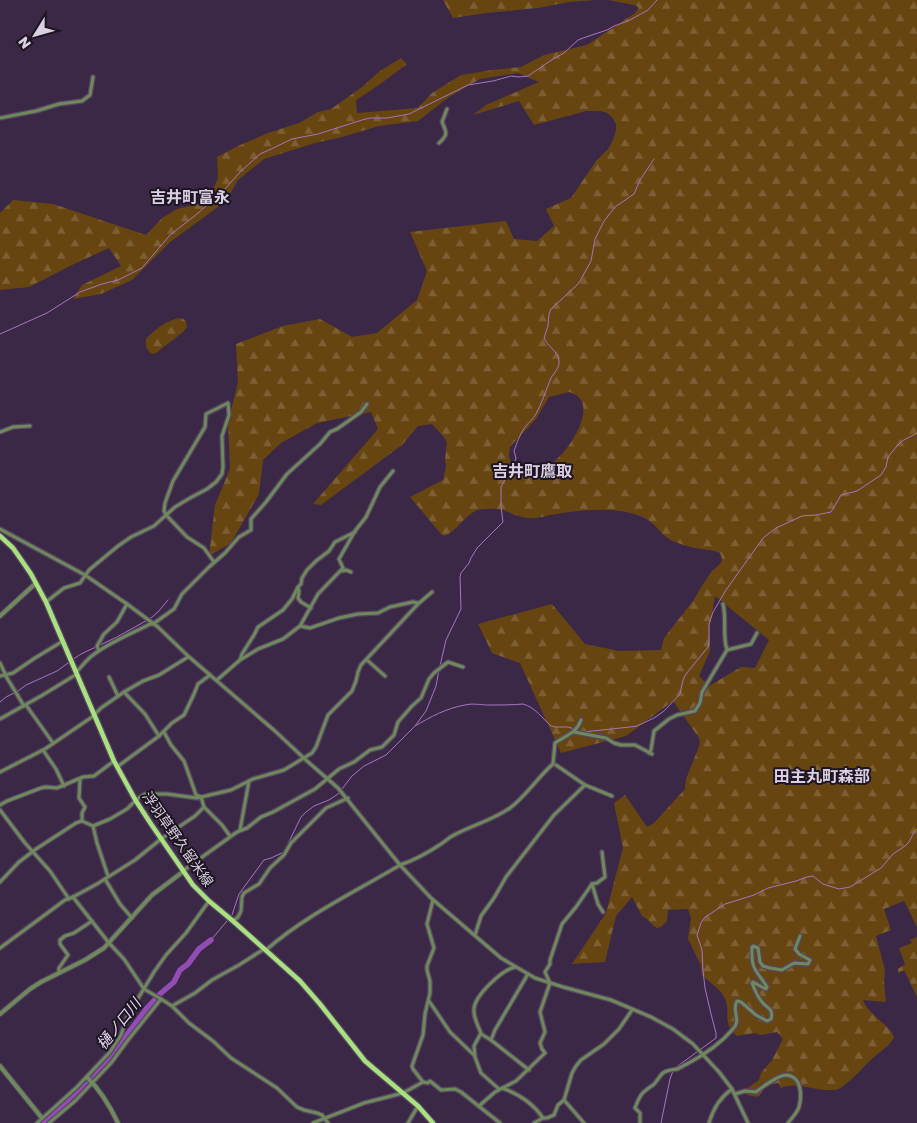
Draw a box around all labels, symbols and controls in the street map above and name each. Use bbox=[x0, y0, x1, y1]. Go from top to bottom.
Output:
north arrow bbox=[10, 10, 60, 60]
text: N bbox=[14, 34, 34, 52]
district label: 吉井町富永 bbox=[150, 187, 230, 207]
district label: 吉井町鷹取 bbox=[492, 461, 572, 481]
district label: 田主丸町森部 bbox=[774, 766, 870, 786]
street label: 浮羽草野久留米線 bbox=[139, 788, 217, 889]
water label: 樋ノ口川 bbox=[92, 993, 145, 1052]

